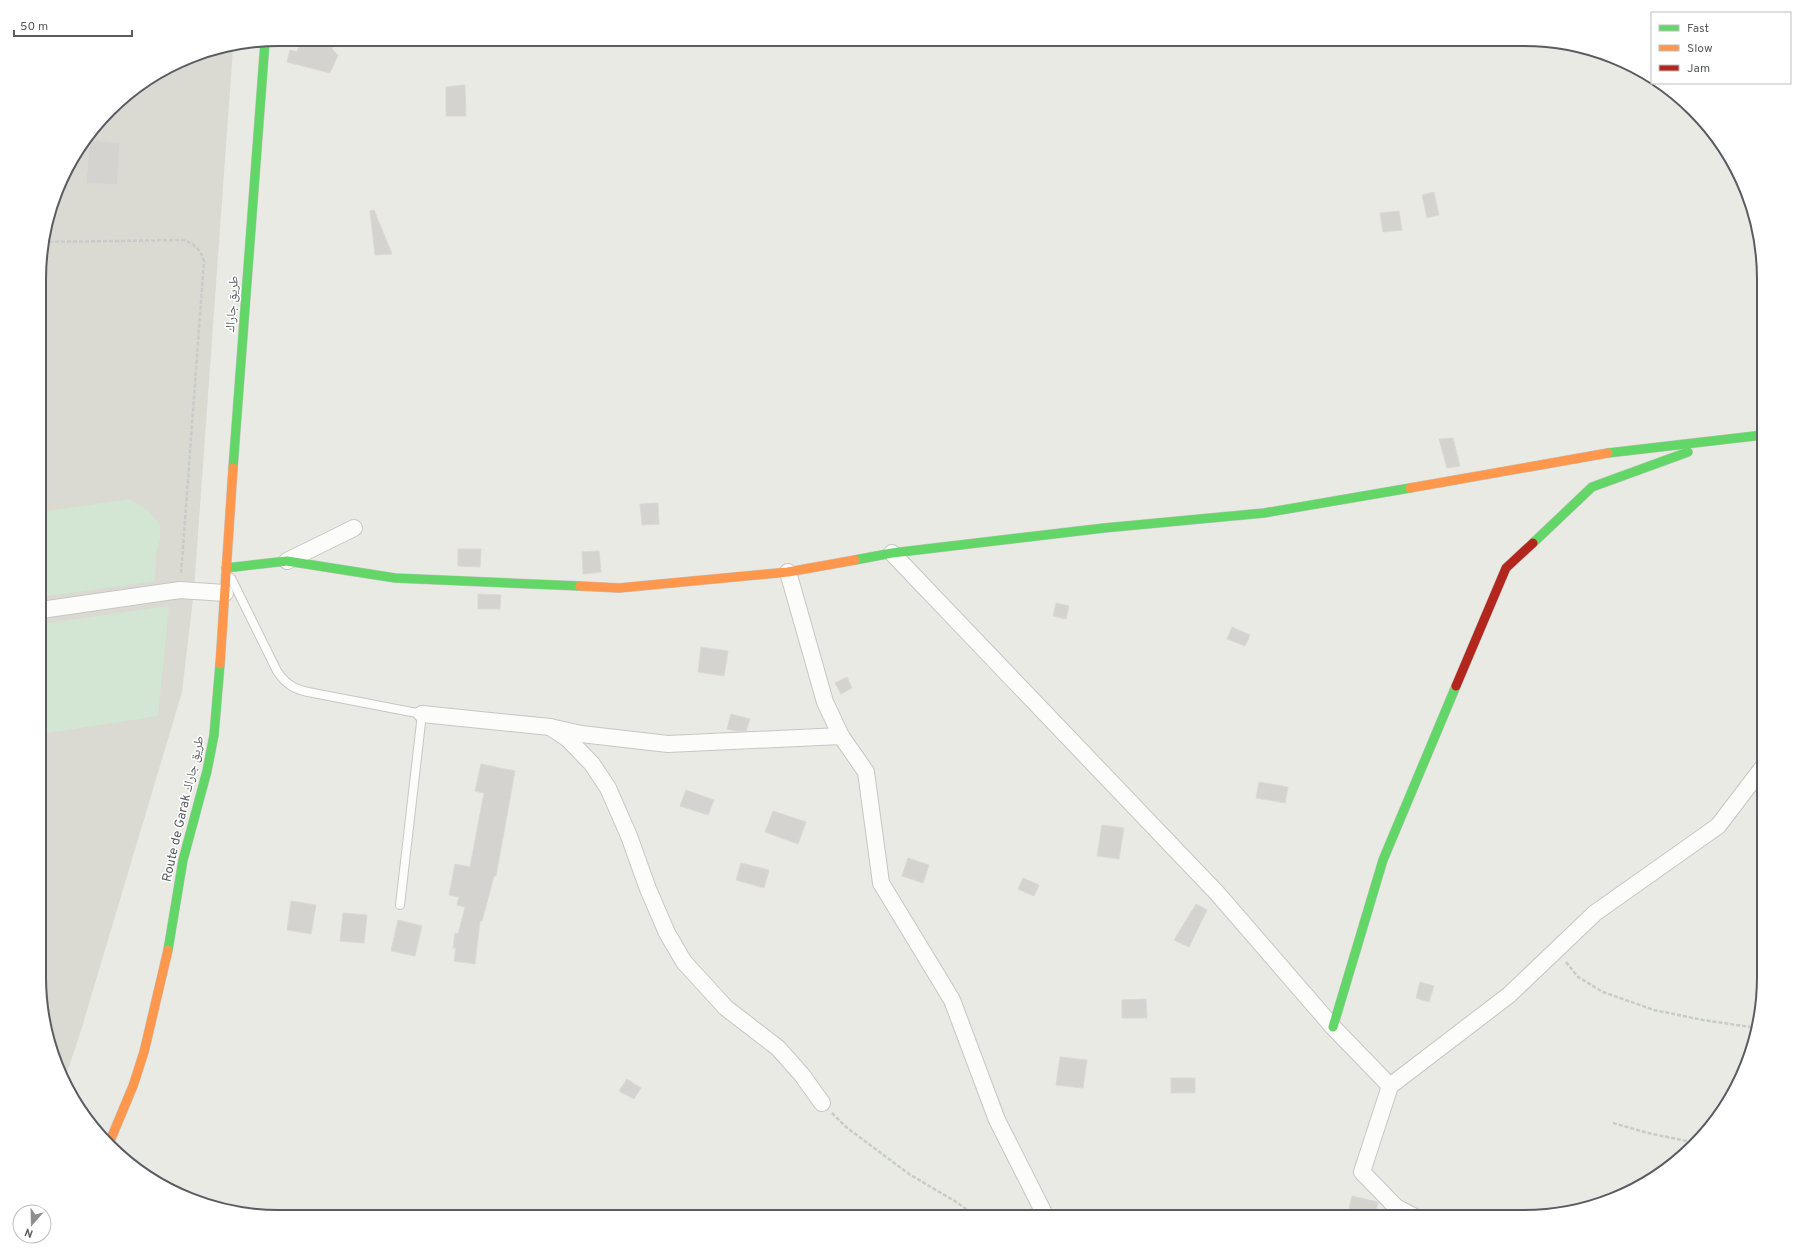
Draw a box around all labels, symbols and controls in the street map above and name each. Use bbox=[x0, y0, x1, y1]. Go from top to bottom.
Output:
scale bar bbox=[14, 12, 132, 38]
legend bbox=[1651, 12, 1791, 84]
text: 50 m bbox=[20, 19, 48, 35]
text: Fast bbox=[1687, 21, 1709, 37]
text: Slow bbox=[1687, 41, 1713, 57]
text: Jam bbox=[1687, 61, 1710, 77]
street label: طريق جاراك bbox=[223, 275, 243, 333]
street label: Route de Garak طريق جاراك bbox=[159, 734, 209, 884]
north arrow bbox=[12, 1204, 52, 1244]
text: N bbox=[23, 1225, 35, 1240]

